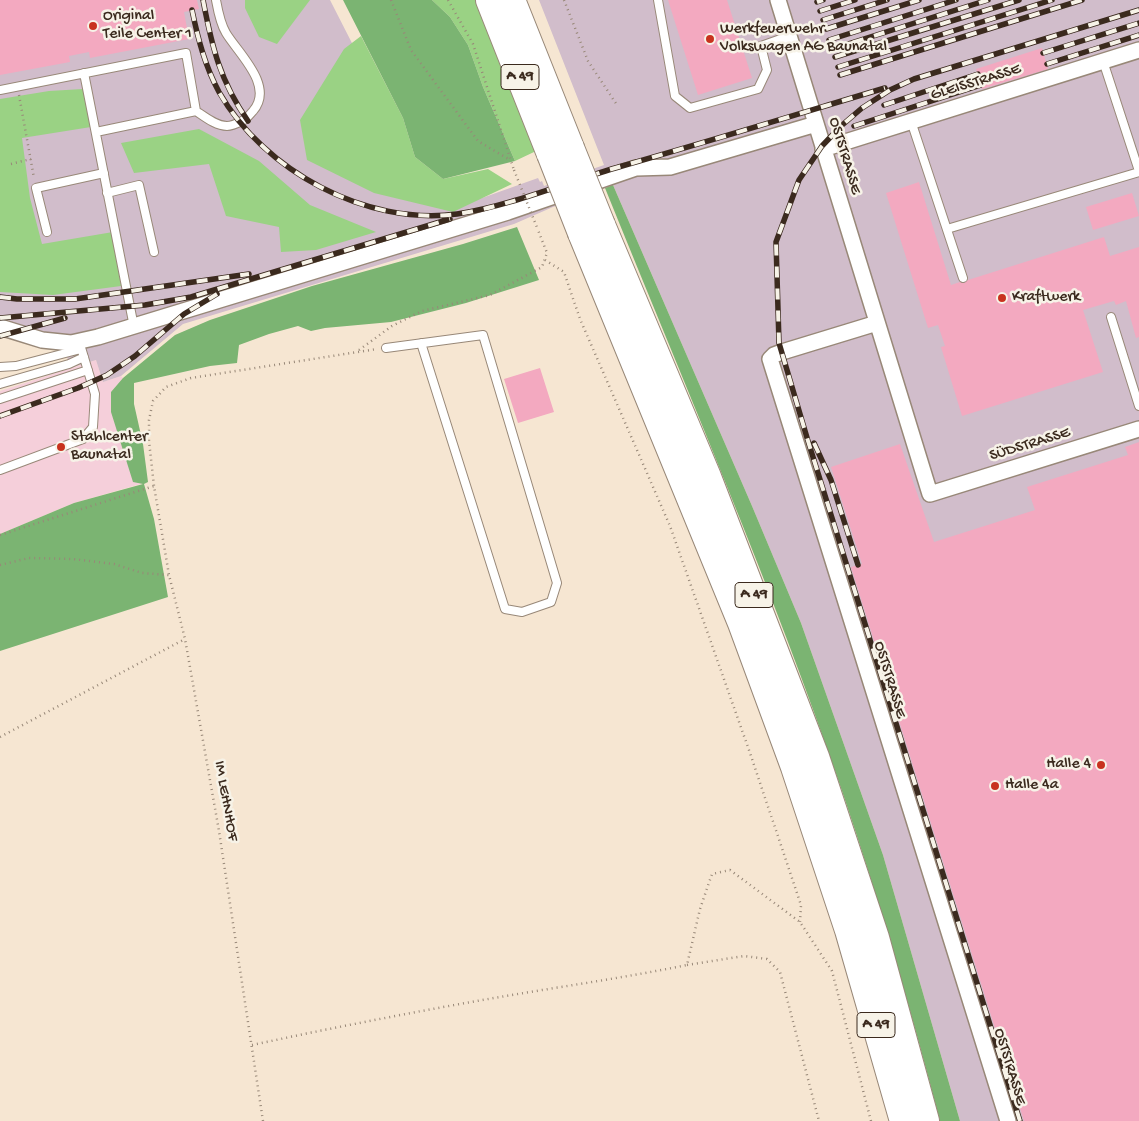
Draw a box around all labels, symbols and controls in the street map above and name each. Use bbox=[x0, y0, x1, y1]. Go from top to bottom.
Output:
place label: Original Teile Center 1 bbox=[103, 7, 192, 45]
marker: Original Teile Center 1 bbox=[87, 20, 99, 32]
place label: Werkfeuerwehr Volkswagen AG Baunatal bbox=[720, 20, 887, 58]
marker: Werkfeuerwehr Volkswagen AG Baunatal bbox=[704, 33, 716, 45]
street label: GLEISSTRASSE bbox=[929, 60, 1023, 106]
road number: A 49 bbox=[501, 64, 539, 90]
street label: OSTSTRASSE bbox=[823, 115, 865, 197]
place label: Kraftwerk bbox=[1012, 288, 1080, 308]
marker: Kraftwerk bbox=[996, 292, 1008, 304]
street label: SÜDSTRASSE bbox=[987, 424, 1073, 466]
place label: Stahlcenter Baunatal bbox=[71, 428, 148, 466]
marker: Stahlcenter Baunatal bbox=[55, 441, 67, 453]
road number: A 49 bbox=[735, 582, 773, 608]
street label: OSTSTRASSE bbox=[868, 639, 910, 721]
place label: Halle 4 bbox=[1046, 755, 1091, 775]
street label: IM LEHNHOF bbox=[209, 759, 241, 843]
marker: Halle 4 bbox=[1095, 759, 1107, 771]
place label: Halle 4a bbox=[1005, 776, 1059, 796]
marker: Halle 4a bbox=[989, 780, 1001, 792]
road number: A 49 bbox=[857, 1012, 895, 1038]
street label: OSTSTRASSE bbox=[988, 1026, 1030, 1108]

